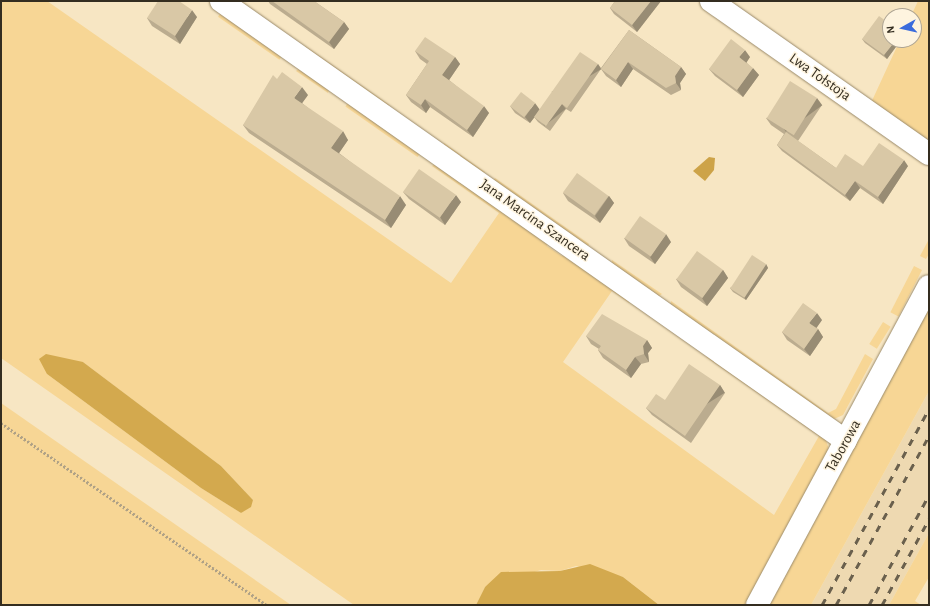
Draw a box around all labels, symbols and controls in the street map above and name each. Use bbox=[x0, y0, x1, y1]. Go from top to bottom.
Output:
north arrow bbox=[882, 8, 922, 48]
text: N bbox=[885, 25, 897, 34]
street label: Lwa Tołstoja bbox=[786, 49, 854, 105]
street label: Jana Marcina Szancera bbox=[477, 175, 593, 265]
street label: Taborowa bbox=[821, 417, 865, 475]

